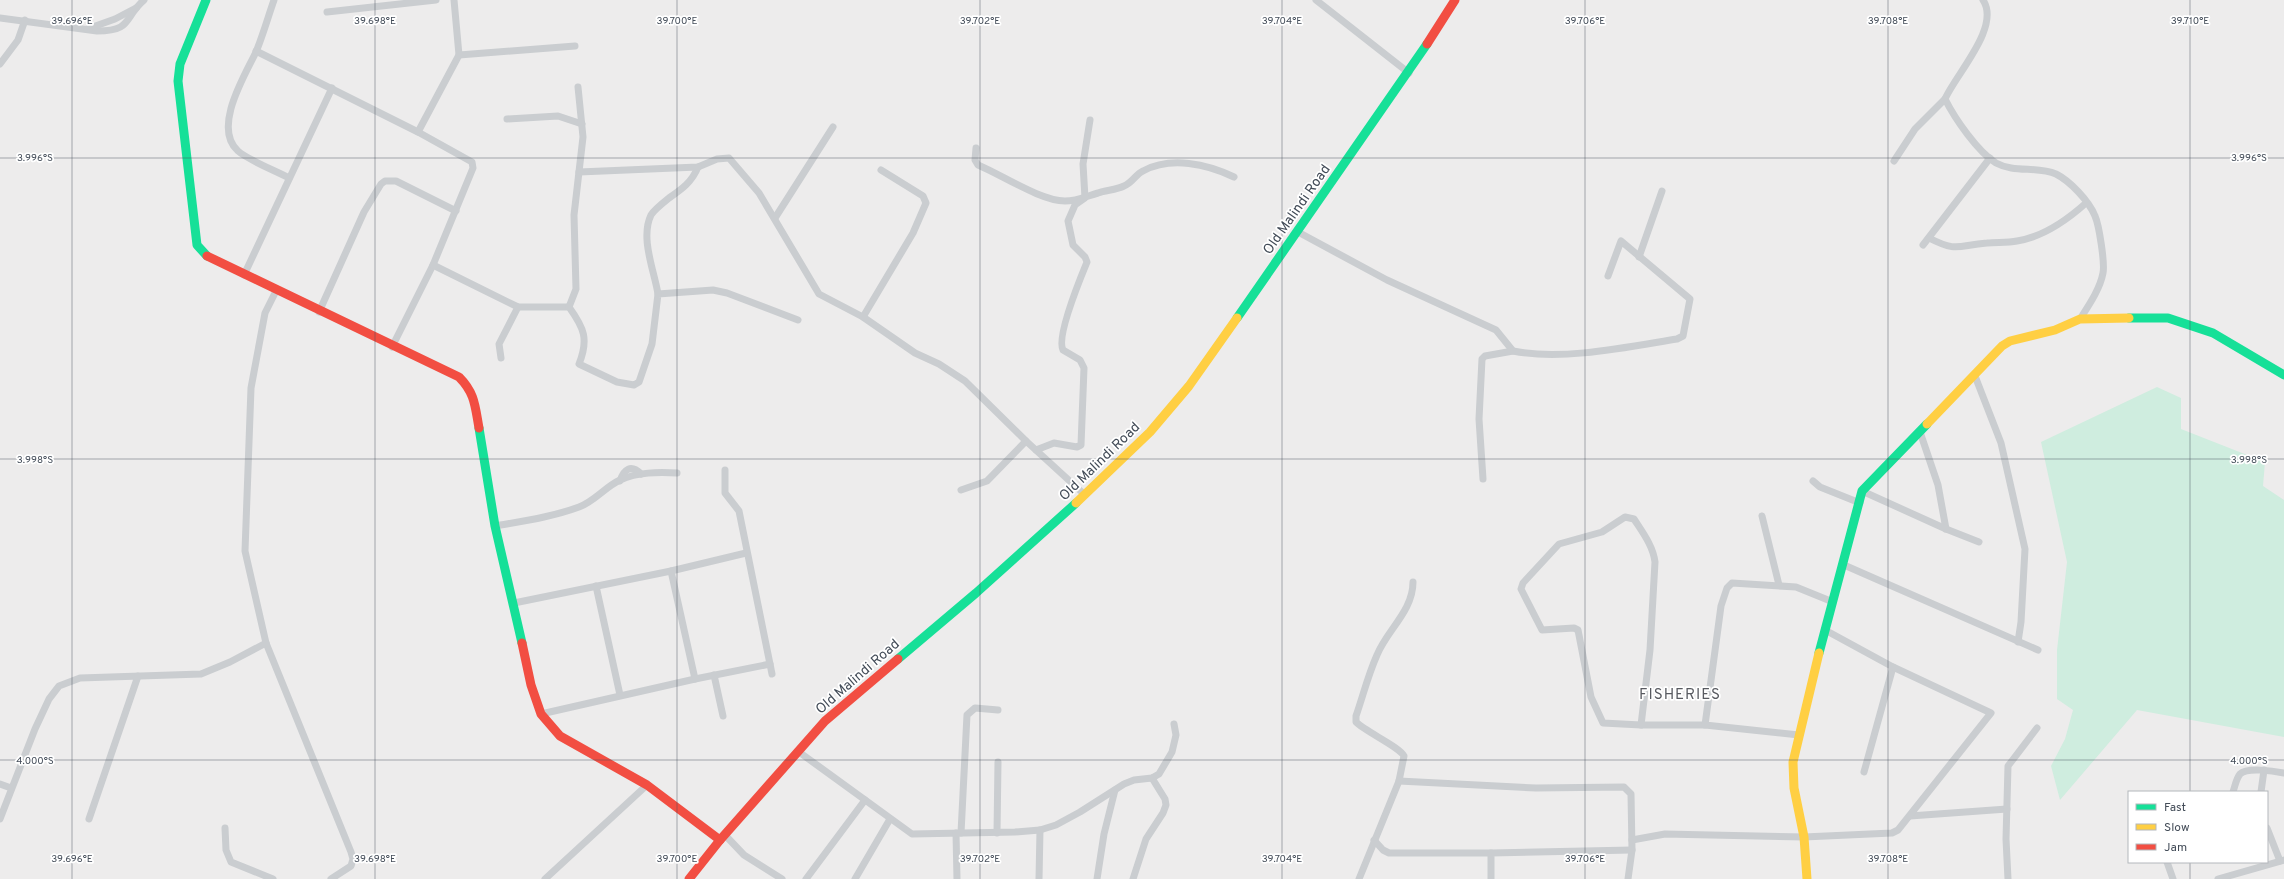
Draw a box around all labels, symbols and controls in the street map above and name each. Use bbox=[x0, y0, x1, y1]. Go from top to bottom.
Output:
text: 39.696°E bbox=[51, 15, 93, 28]
text: 39.698°E bbox=[354, 15, 396, 28]
text: 39.700°E bbox=[657, 15, 697, 28]
text: 39.702°E bbox=[960, 15, 1000, 28]
text: 39.704°E bbox=[1262, 15, 1302, 28]
text: 39.706°E bbox=[1565, 15, 1605, 28]
text: 39.708°E bbox=[1868, 15, 1908, 28]
text: 39.710°E bbox=[2171, 15, 2209, 28]
text: 3.996°S bbox=[17, 152, 53, 165]
text: 3.996°S bbox=[2231, 152, 2267, 165]
street label: Old Malindi Road bbox=[1260, 162, 1335, 258]
street label: Old Malindi Road bbox=[1056, 419, 1144, 505]
text: 3.998°S bbox=[17, 454, 53, 467]
text: 3.998°S bbox=[2231, 454, 2267, 467]
street label: Old Malindi Road bbox=[813, 636, 903, 718]
district label: FISHERIES bbox=[1639, 686, 1721, 705]
text: 4.000°S bbox=[16, 755, 54, 768]
text: 4.000°S bbox=[2230, 755, 2268, 768]
legend bbox=[2128, 791, 2268, 863]
text: Fast bbox=[2164, 800, 2186, 816]
text: Slow bbox=[2164, 820, 2190, 836]
text: Jam bbox=[2164, 840, 2187, 856]
text: 39.696°E bbox=[51, 853, 93, 866]
text: 39.698°E bbox=[354, 853, 396, 866]
text: 39.700°E bbox=[657, 853, 697, 866]
text: 39.702°E bbox=[960, 853, 1000, 866]
text: 39.704°E bbox=[1262, 853, 1302, 866]
text: 39.706°E bbox=[1565, 853, 1605, 866]
text: 39.708°E bbox=[1868, 853, 1908, 866]

